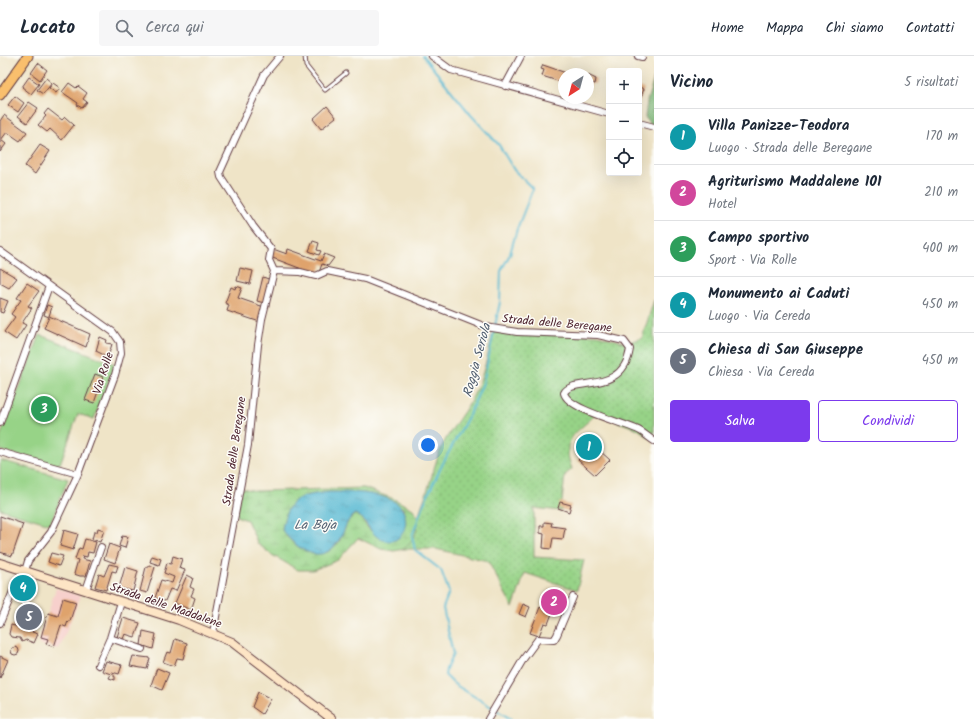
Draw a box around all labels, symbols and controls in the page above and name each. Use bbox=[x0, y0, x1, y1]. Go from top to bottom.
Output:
search box bbox=[99, 10, 379, 46]
text: Locato bbox=[20, 13, 75, 43]
text: Cerca qui bbox=[145, 16, 204, 40]
icon: search bbox=[113, 17, 135, 39]
text: Home bbox=[711, 17, 744, 39]
text: Mappa bbox=[766, 17, 803, 39]
text: Chi siamo bbox=[825, 17, 884, 39]
text: Contatti bbox=[906, 17, 954, 39]
north arrow bbox=[558, 68, 594, 104]
map controls bbox=[606, 68, 642, 176]
button: + bbox=[606, 68, 642, 104]
text: Vicino bbox=[670, 69, 713, 96]
text: 5 risultati bbox=[904, 72, 958, 93]
button: − bbox=[606, 104, 642, 140]
text: Villa Panizze-Teodora bbox=[708, 114, 849, 138]
text: 1 bbox=[681, 126, 685, 147]
text: 170 m bbox=[926, 126, 958, 147]
text: Luogo · Strada delle Beregane bbox=[708, 138, 872, 159]
button: locate bbox=[606, 140, 642, 176]
text: Agriturismo Maddalene 101 bbox=[708, 170, 882, 194]
text: 2 bbox=[679, 182, 687, 203]
text: 210 m bbox=[924, 182, 958, 203]
text: Hotel bbox=[708, 194, 737, 215]
text: Campo sportivo bbox=[708, 226, 809, 250]
text: 3 bbox=[679, 238, 687, 259]
text: 400 m bbox=[922, 238, 958, 259]
text: Sport · Via Rolle bbox=[708, 250, 797, 271]
text: Monumento ai Caduti bbox=[708, 282, 849, 306]
text: 4 bbox=[679, 294, 687, 315]
text: 450 m bbox=[922, 294, 958, 315]
text: Luogo · Via Cereda bbox=[708, 306, 811, 327]
street label: Strada delle Beregane bbox=[501, 309, 613, 338]
water label: Roggia Seriola bbox=[458, 320, 498, 400]
text: Chiesa di San Giuseppe bbox=[708, 338, 863, 362]
street label: Via Rolle bbox=[88, 349, 119, 397]
text: 5 bbox=[680, 350, 686, 371]
text: 450 m bbox=[922, 350, 958, 371]
text: Chiesa · Via Cereda bbox=[708, 362, 815, 383]
pin: 3 bbox=[31, 394, 57, 424]
street label: Strada delle Beregane bbox=[217, 395, 252, 507]
button: Salva bbox=[670, 400, 810, 442]
button: Condividi bbox=[818, 400, 958, 442]
pin: 1 bbox=[576, 432, 602, 462]
your location bbox=[418, 435, 438, 455]
water label: La Boja bbox=[294, 515, 337, 536]
pin: 4 bbox=[10, 573, 36, 603]
street label: Strada delle Maddalene bbox=[107, 577, 225, 634]
pin: 2 bbox=[541, 587, 567, 617]
pin: 5 bbox=[16, 602, 42, 632]

